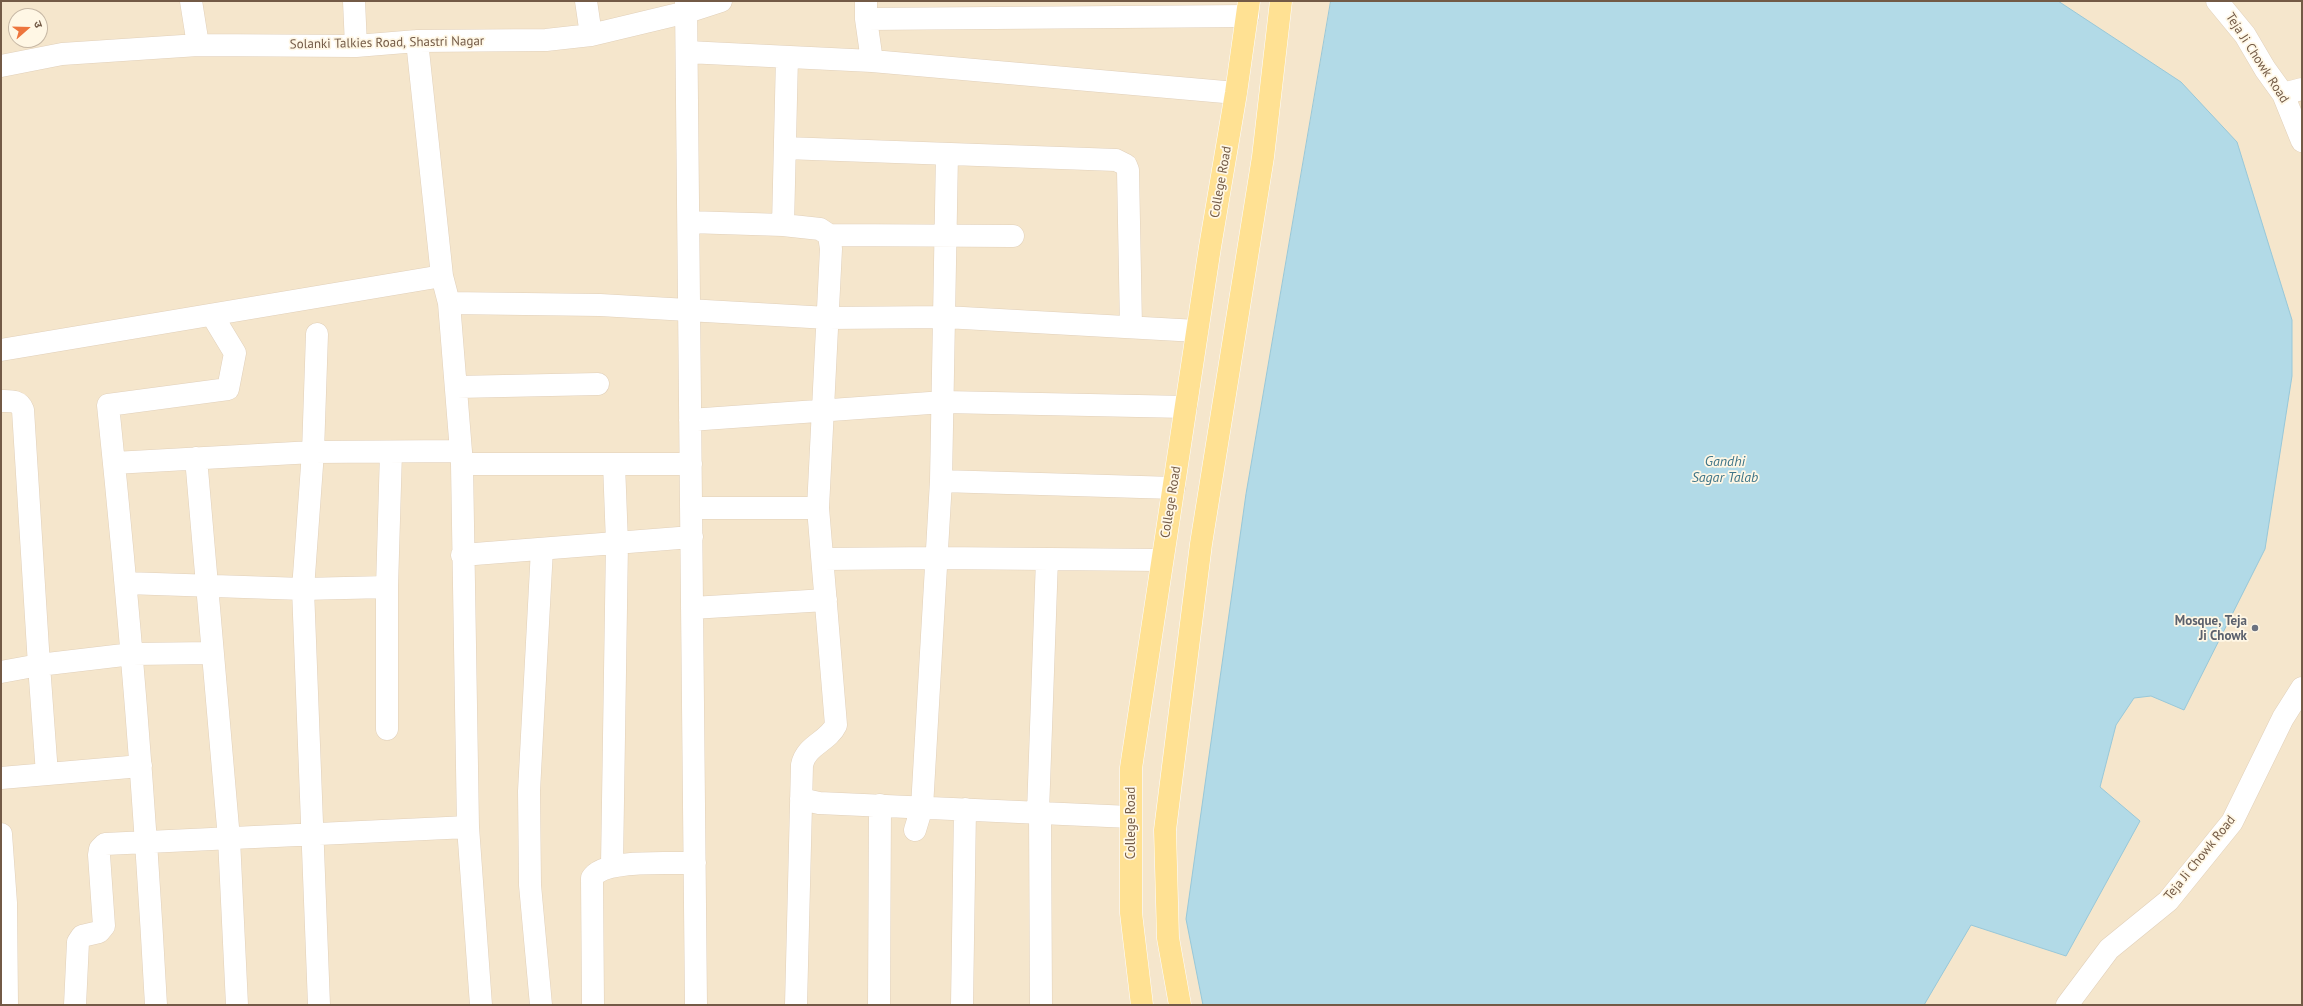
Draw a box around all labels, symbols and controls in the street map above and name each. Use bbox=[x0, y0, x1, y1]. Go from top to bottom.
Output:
north arrow bbox=[8, 8, 48, 48]
street label: Teja Ji Chowk Road bbox=[2222, 10, 2292, 106]
text: उ bbox=[31, 19, 46, 30]
street label: Solanki Talkies Road, Shastri Nagar bbox=[290, 34, 484, 52]
street label: College Road bbox=[1207, 145, 1235, 219]
water label: Gandhi Sagar Talab bbox=[1692, 454, 1758, 486]
street label: College Road bbox=[1158, 465, 1184, 539]
place label: Mosque, Teja Ji Chowk bbox=[2175, 613, 2247, 644]
marker: Mosque, Teja Ji Chowk bbox=[2250, 623, 2260, 633]
street label: College Road bbox=[1123, 787, 1139, 859]
street label: Teja Ji Chowk Road bbox=[2161, 813, 2239, 903]

